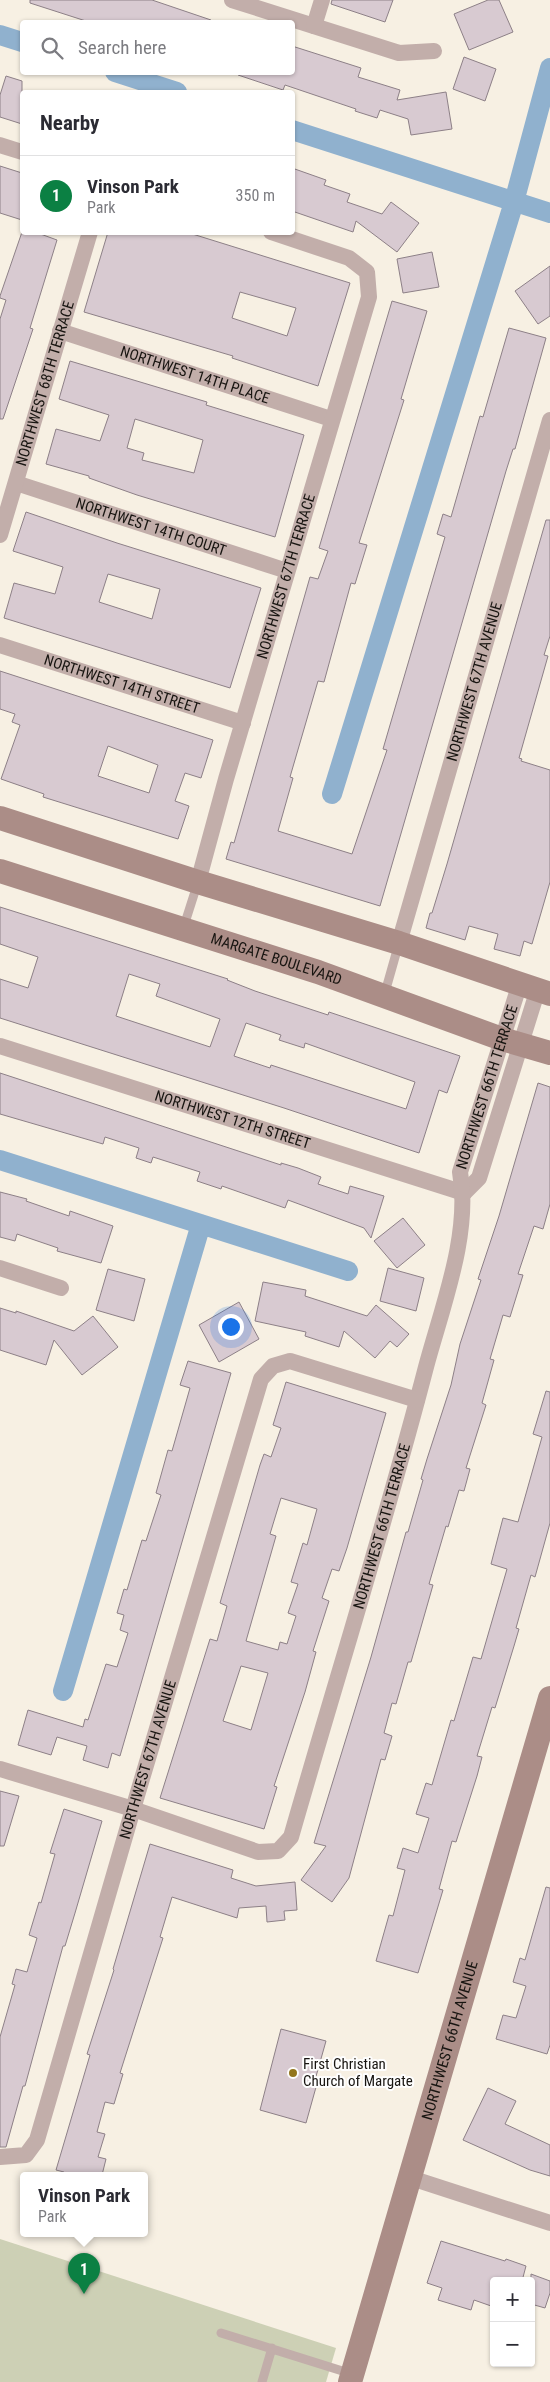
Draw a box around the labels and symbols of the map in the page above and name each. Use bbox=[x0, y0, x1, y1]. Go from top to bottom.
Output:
street label: NORTHWEST 68TH TERRACE bbox=[12, 299, 78, 468]
street label: NORTHWEST 14TH PLACE bbox=[118, 342, 272, 408]
street label: NORTHWEST 67TH TERRACE bbox=[253, 492, 319, 661]
street label: NORTHWEST 14TH COURT bbox=[74, 494, 229, 560]
street label: NORTHWEST 67TH AVENUE bbox=[443, 600, 506, 763]
street label: NORTHWEST 14TH STREET bbox=[42, 651, 202, 718]
street label: MARGATE BOULEVARD bbox=[209, 930, 344, 989]
street label: NORTHWEST 66TH TERRACE bbox=[452, 1003, 521, 1171]
street label: NORTHWEST 12TH STREET bbox=[153, 1087, 313, 1153]
your location bbox=[218, 1314, 244, 1340]
street label: NORTHWEST 66TH TERRACE bbox=[350, 1441, 414, 1611]
street label: NORTHWEST 67TH AVENUE bbox=[116, 1678, 180, 1841]
street label: NORTHWEST 66TH AVENUE bbox=[418, 1959, 482, 2122]
place label: First Christian Church of Margate bbox=[303, 2055, 413, 2090]
marker: First Christian Church of Margate bbox=[287, 2067, 299, 2079]
pin: 1 bbox=[68, 2253, 100, 2294]

